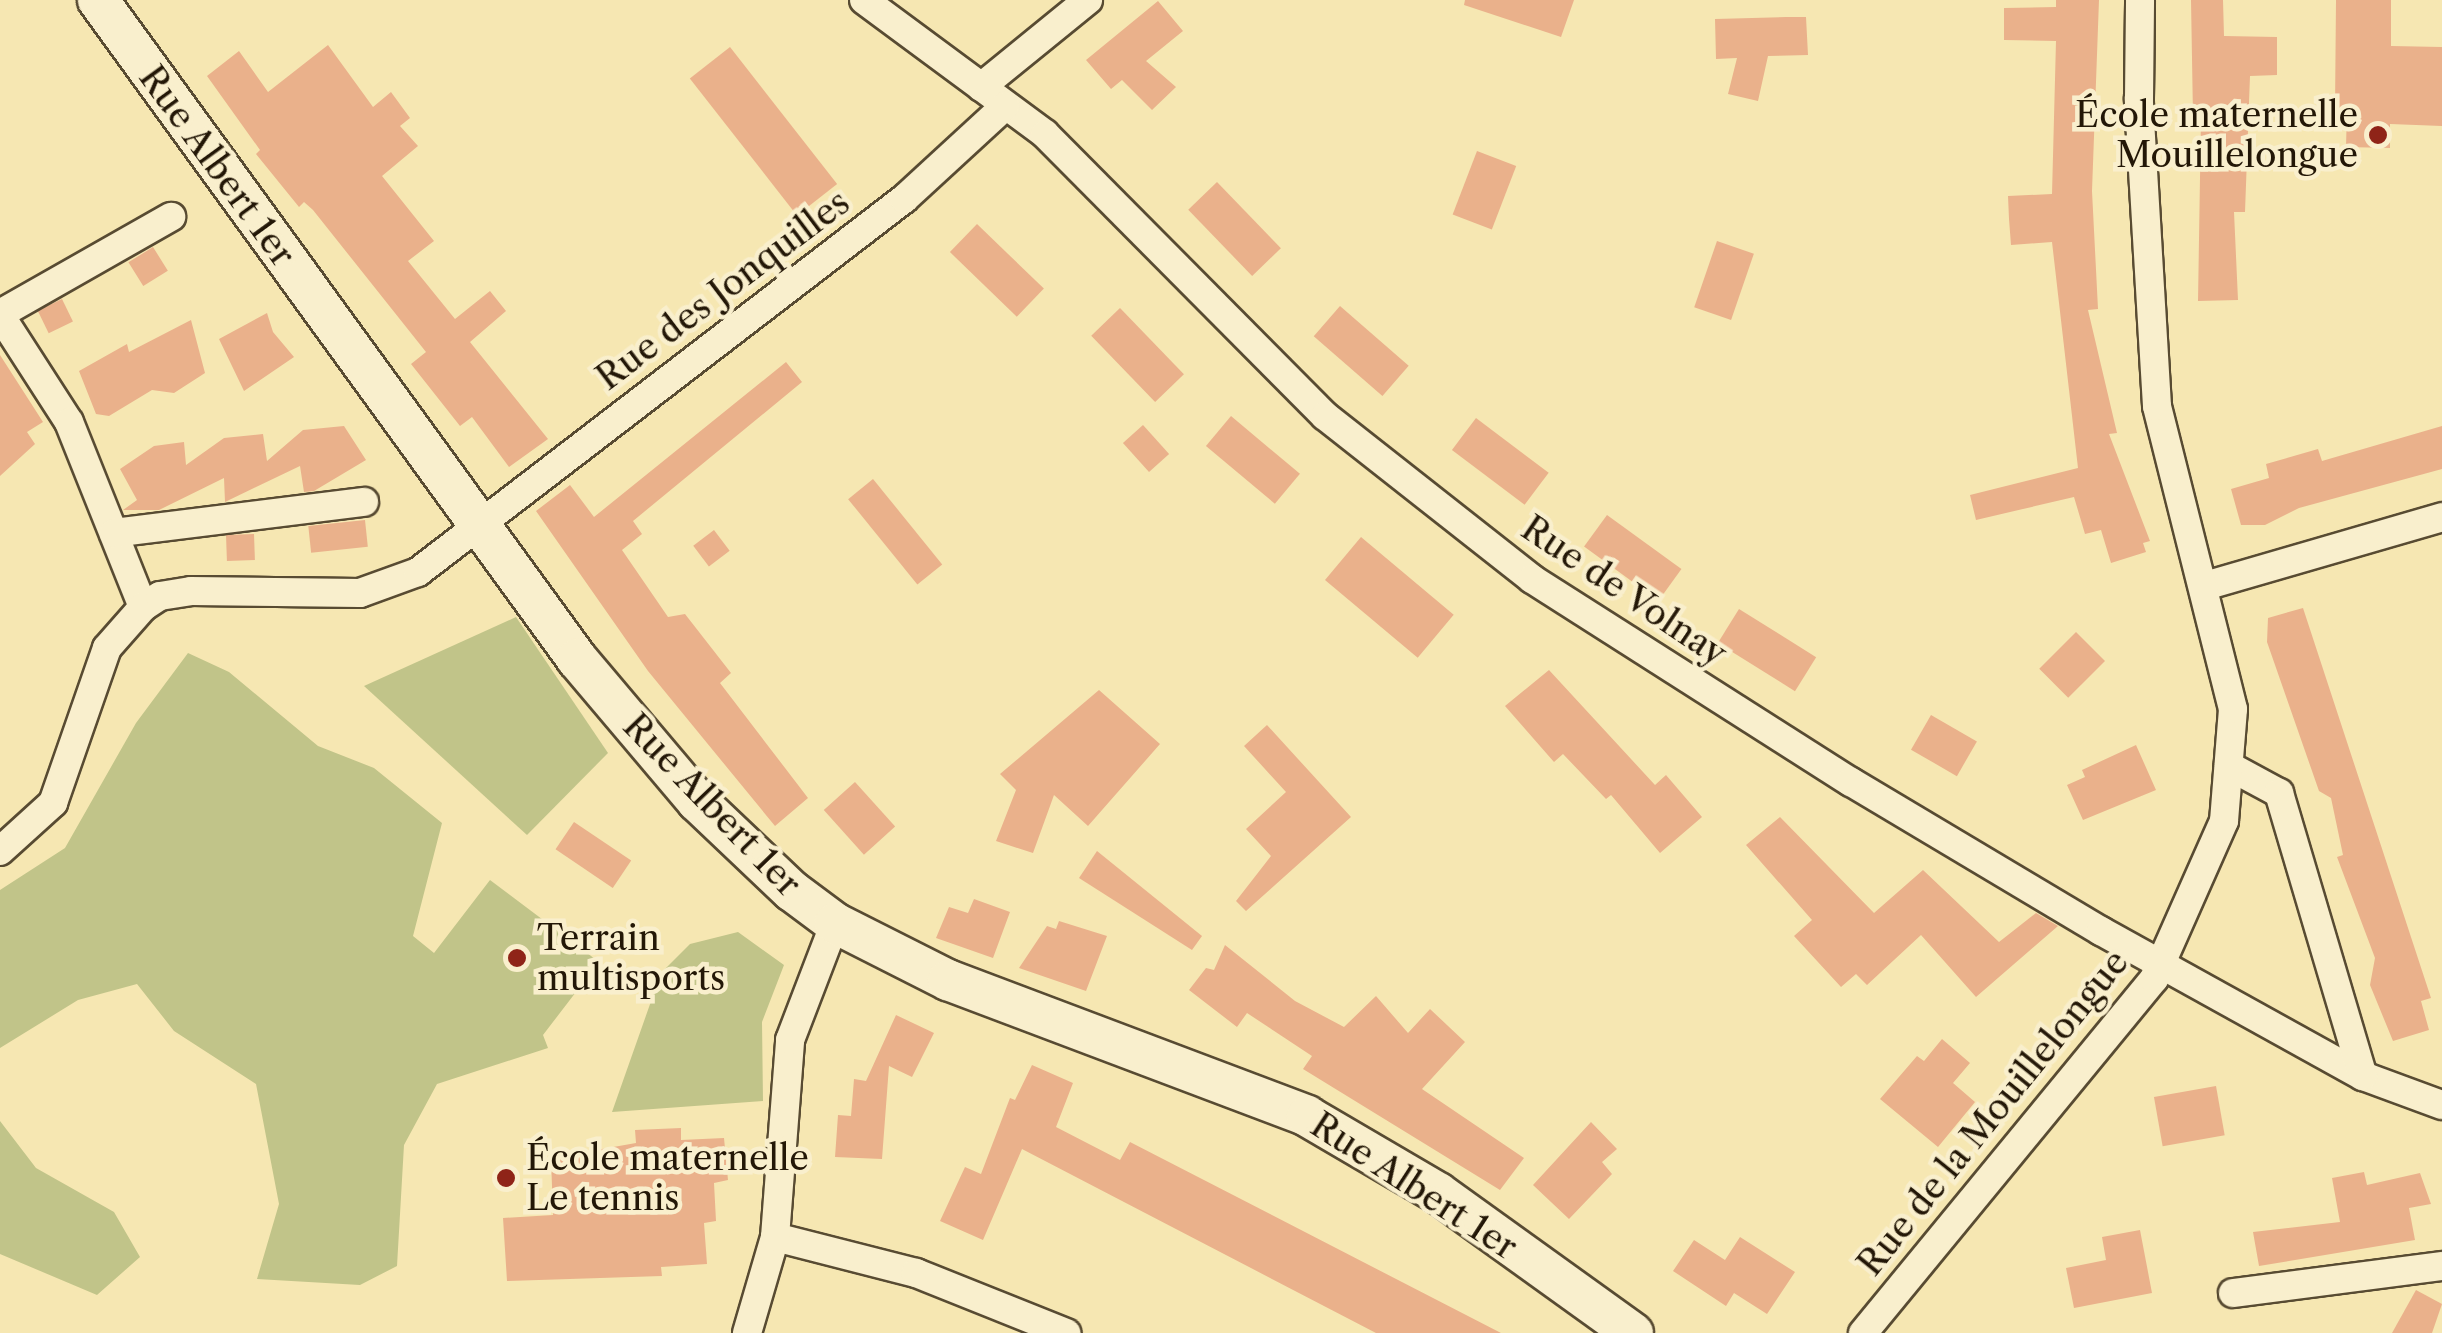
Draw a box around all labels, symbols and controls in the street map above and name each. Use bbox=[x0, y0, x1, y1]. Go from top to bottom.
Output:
street label: Rue Albert 1er bbox=[130, 57, 304, 275]
place label: École maternelle Mouillelongue bbox=[2075, 94, 2358, 176]
marker: École maternelle Mouillelongue bbox=[2367, 124, 2389, 146]
street label: Rue des Jonquilles bbox=[588, 181, 858, 399]
street label: Rue de Volnay bbox=[1513, 507, 1735, 675]
street label: Rue Albert 1er bbox=[614, 705, 810, 905]
place label: Terrain multisports bbox=[537, 917, 725, 999]
street label: Rue de la Mouillelongue bbox=[1849, 942, 2137, 1284]
marker: Terrain multisports bbox=[506, 947, 528, 969]
street label: Rue Albert 1er bbox=[1303, 1103, 1525, 1269]
place label: École maternelle Le tennis bbox=[526, 1137, 809, 1219]
marker: École maternelle Le tennis bbox=[495, 1167, 517, 1189]

